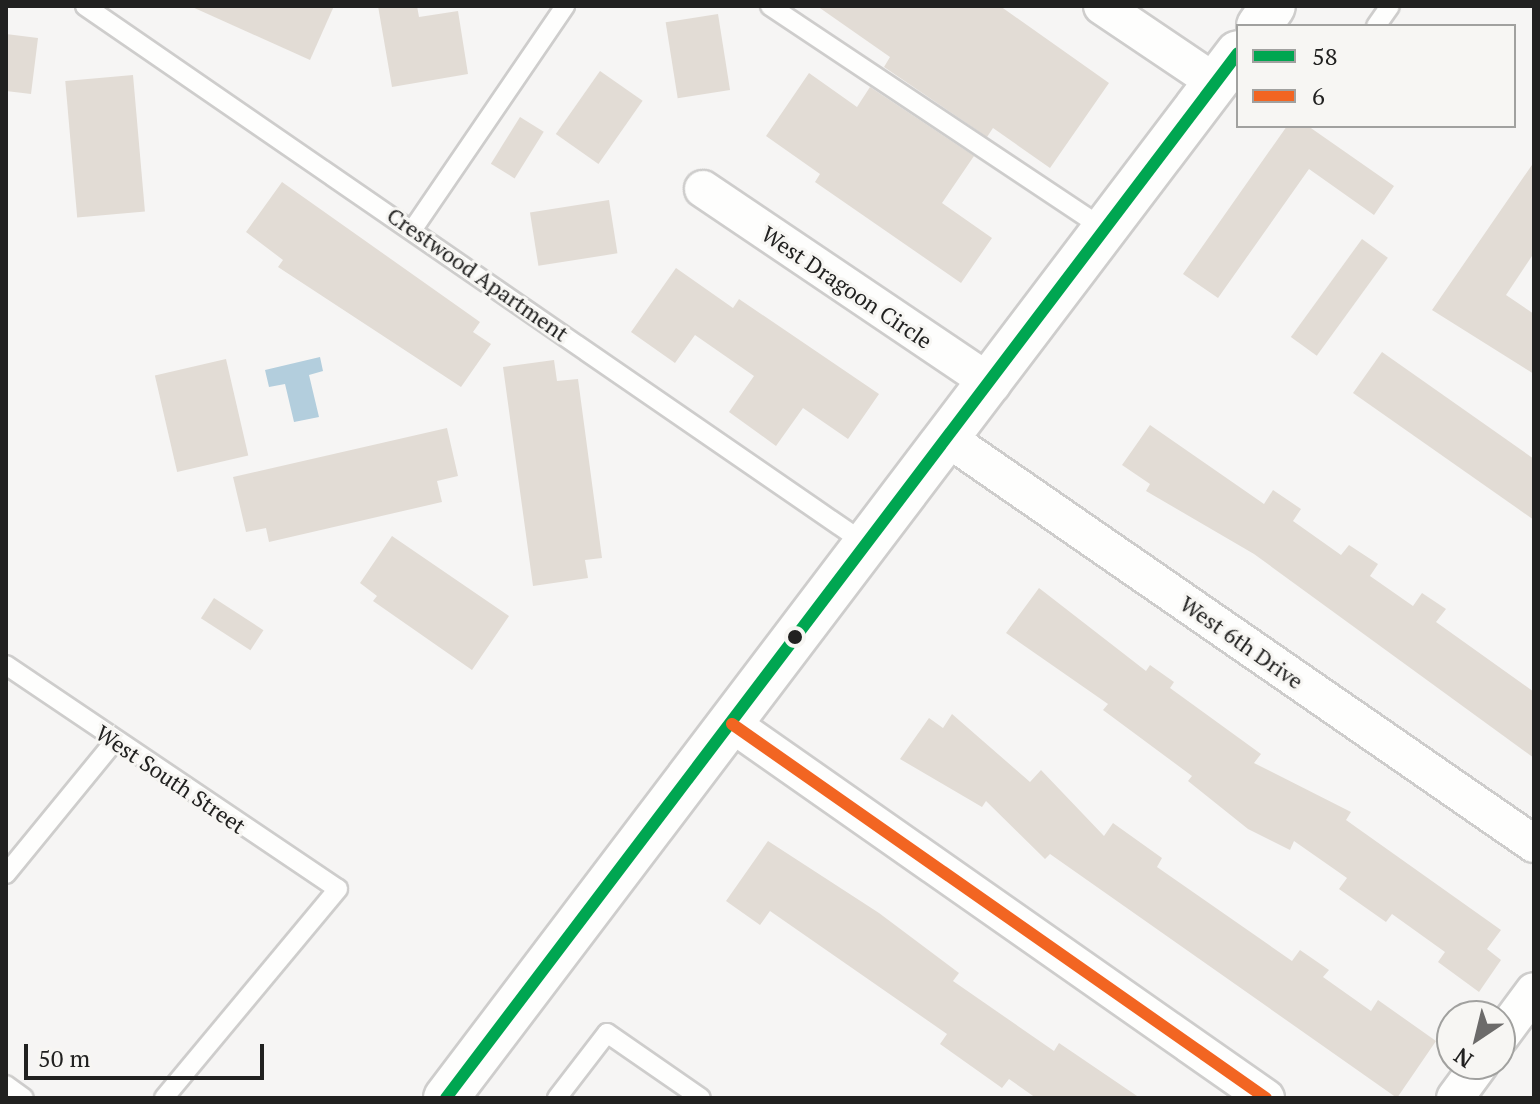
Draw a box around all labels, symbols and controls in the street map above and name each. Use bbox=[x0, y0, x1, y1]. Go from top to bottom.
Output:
legend bbox=[1236, 24, 1516, 128]
text: 58 bbox=[1312, 40, 1338, 72]
text: 6 bbox=[1312, 80, 1325, 112]
street label: Crestwood Apartment bbox=[382, 201, 574, 347]
street label: West Dragoon Circle bbox=[757, 220, 937, 354]
street label: West 6th Drive bbox=[1176, 590, 1308, 694]
unlabelled marker bbox=[787, 629, 803, 645]
street label: West South Street bbox=[91, 719, 251, 839]
north arrow bbox=[1436, 1000, 1516, 1080]
scale bar bbox=[28, 1028, 268, 1078]
text: 50 m bbox=[38, 1042, 90, 1074]
text: N bbox=[1448, 1042, 1478, 1075]

